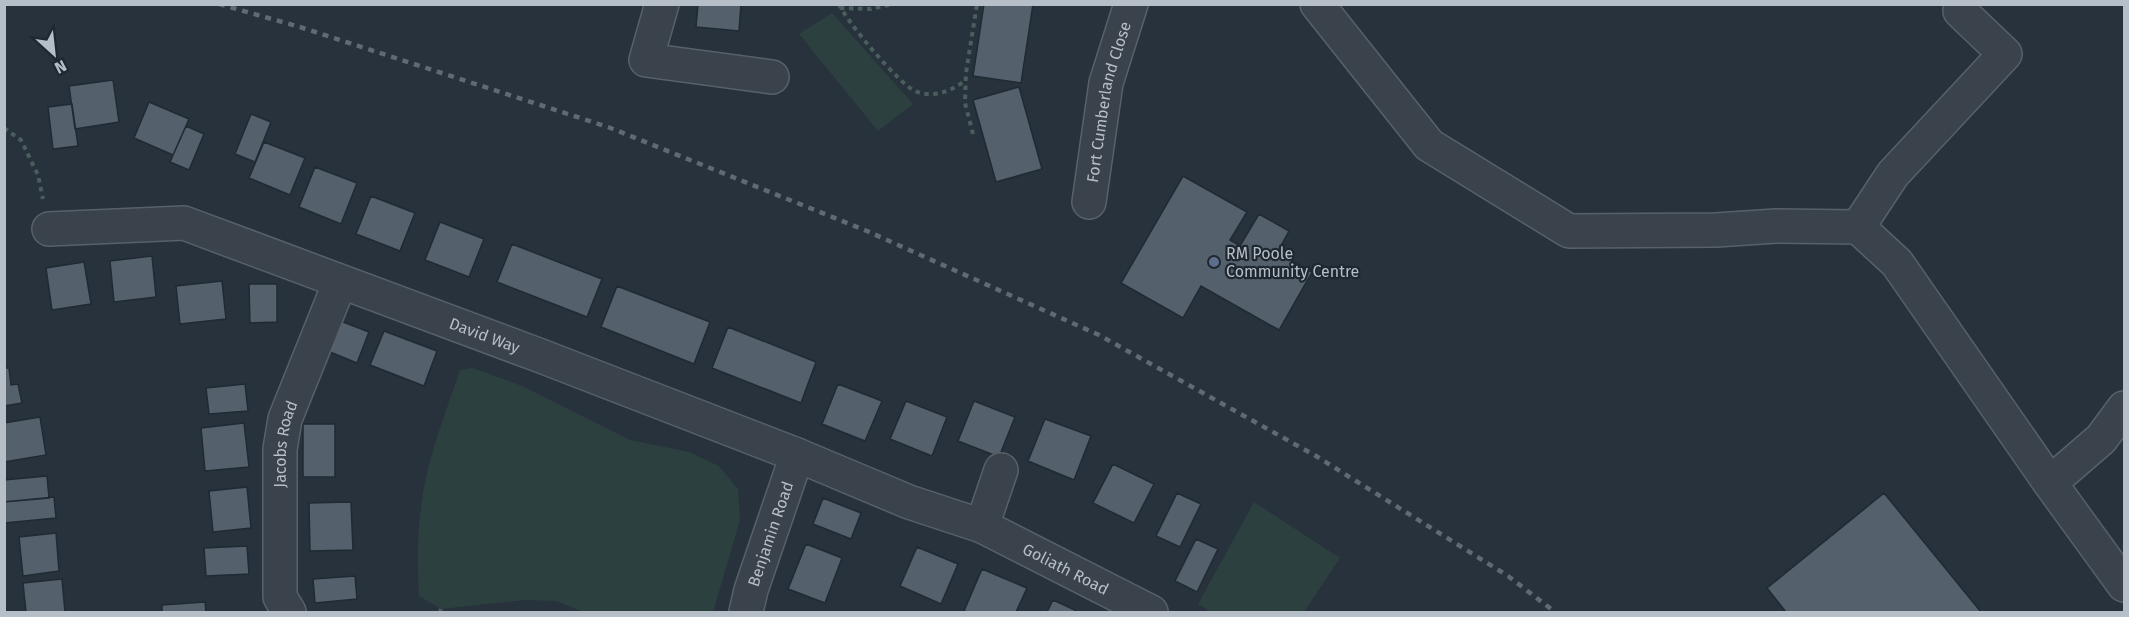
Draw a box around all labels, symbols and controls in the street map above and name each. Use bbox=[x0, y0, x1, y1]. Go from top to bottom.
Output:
street label: Fort Cumberland Close bbox=[1083, 19, 1135, 184]
north arrow bbox=[24, 24, 84, 84]
text: N bbox=[52, 56, 70, 78]
place label: RM Poole Community Centre bbox=[1226, 244, 1359, 281]
marker: RM Poole Community Centre bbox=[1207, 255, 1221, 269]
street label: David Way bbox=[447, 314, 523, 357]
street label: Jacobs Road bbox=[271, 398, 301, 488]
street label: Benjamin Road bbox=[744, 479, 797, 589]
street label: Goliath Road bbox=[1020, 539, 1112, 599]

